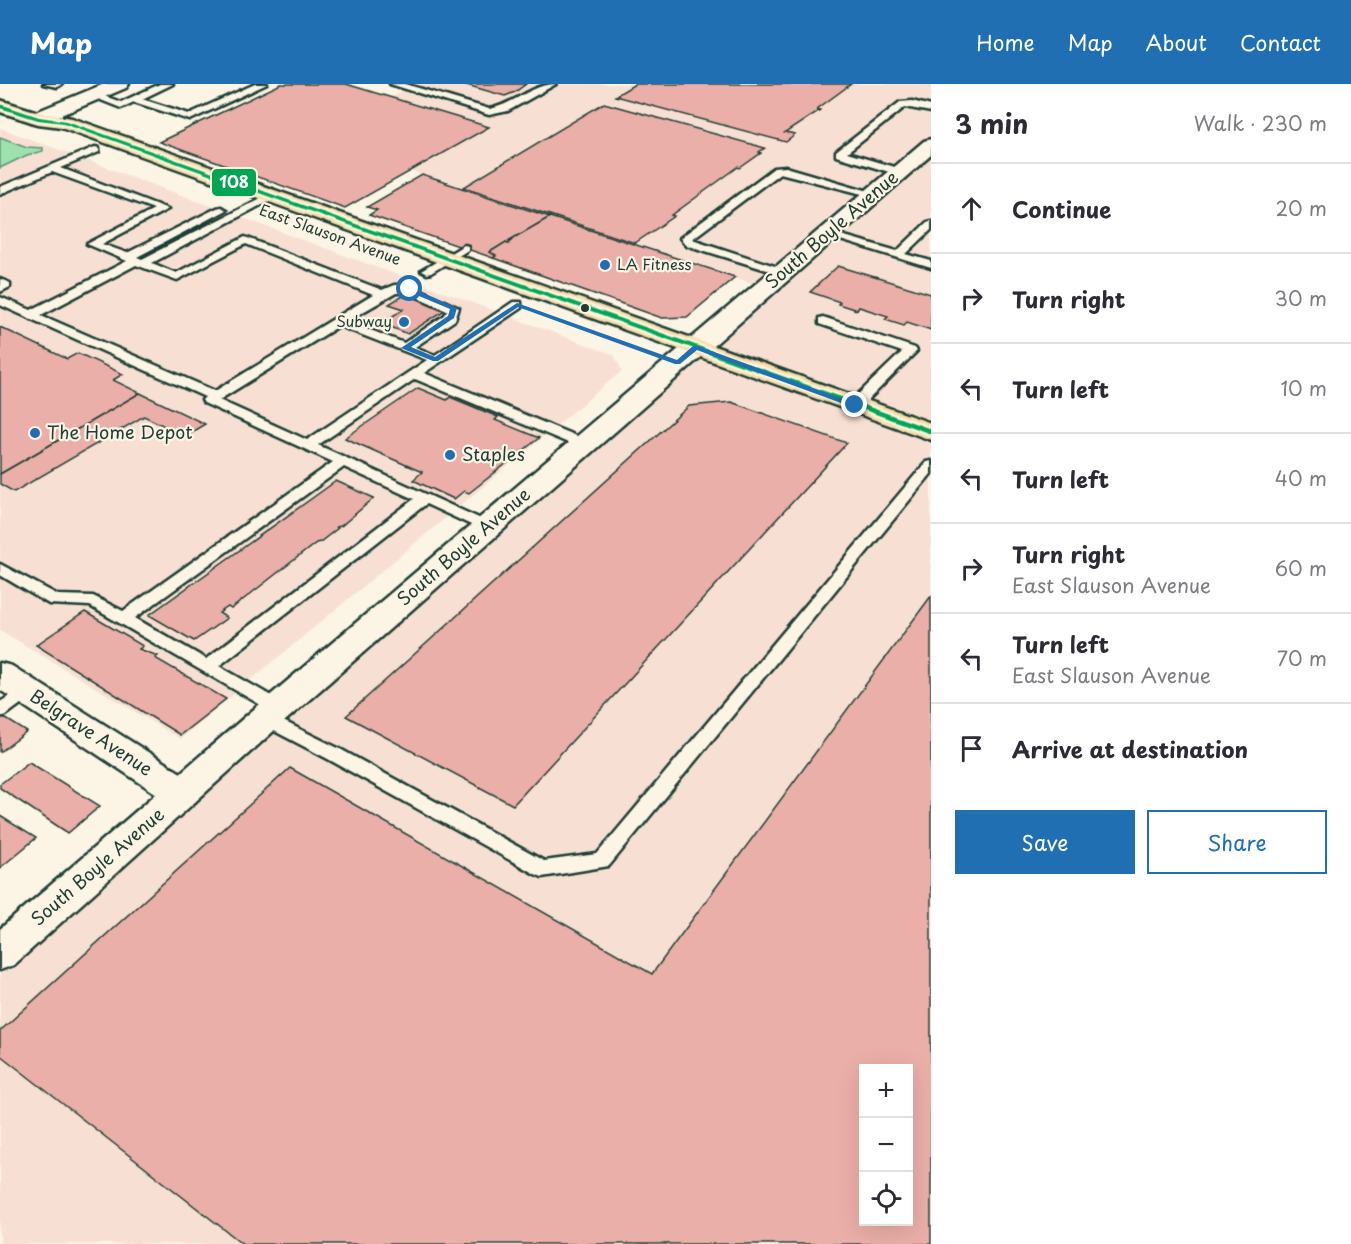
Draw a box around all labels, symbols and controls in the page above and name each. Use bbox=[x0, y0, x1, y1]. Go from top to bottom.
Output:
text: Map bbox=[30, 21, 92, 64]
text: Home bbox=[976, 26, 1035, 58]
text: Map bbox=[1068, 26, 1113, 58]
text: About bbox=[1146, 26, 1207, 58]
text: Contact bbox=[1240, 26, 1321, 58]
text: 3 min bbox=[955, 104, 1028, 143]
text: Walk · 230 m bbox=[1194, 108, 1327, 138]
street label: South Boyle Avenue bbox=[759, 163, 904, 294]
line badge: 108 bbox=[211, 168, 257, 197]
text: 108 bbox=[219, 169, 249, 193]
icon: ahead bbox=[955, 192, 988, 225]
text: Continue bbox=[1012, 192, 1111, 225]
text: 20 m bbox=[1275, 193, 1327, 223]
street label: East Slauson Avenue bbox=[256, 197, 405, 270]
place label: LA Fitness bbox=[617, 252, 692, 275]
marker: LA Fitness bbox=[598, 258, 612, 272]
route start bbox=[396, 275, 422, 301]
icon: right bbox=[955, 282, 988, 315]
text: Turn right bbox=[1012, 282, 1125, 315]
text: 30 m bbox=[1274, 283, 1327, 313]
unlabelled marker bbox=[579, 302, 591, 314]
place label: Subway bbox=[336, 309, 392, 332]
marker: Subway bbox=[397, 315, 411, 329]
icon: left bbox=[955, 372, 988, 405]
text: Turn left bbox=[1012, 372, 1109, 405]
text: 10 m bbox=[1280, 373, 1327, 403]
route end bbox=[841, 391, 867, 417]
place label: The Home Depot bbox=[47, 418, 193, 445]
marker: The Home Depot bbox=[28, 426, 42, 440]
place label: Staples bbox=[462, 440, 525, 467]
marker: Staples bbox=[443, 448, 457, 462]
icon: left bbox=[955, 462, 988, 495]
text: Turn left bbox=[1012, 462, 1109, 495]
text: 40 m bbox=[1275, 463, 1327, 493]
street label: South Boyle Avenue bbox=[391, 480, 536, 611]
text: Turn right bbox=[1012, 537, 1125, 570]
icon: right bbox=[955, 552, 988, 585]
text: 60 m bbox=[1275, 553, 1327, 583]
text: East Slauson Avenue bbox=[1012, 570, 1211, 600]
text: Turn left bbox=[1012, 627, 1109, 660]
icon: left bbox=[955, 642, 988, 675]
text: 70 m bbox=[1277, 643, 1327, 673]
text: East Slauson Avenue bbox=[1012, 660, 1211, 690]
street label: Belgrave Avenue bbox=[25, 682, 159, 782]
icon: arrive bbox=[955, 732, 988, 765]
text: Arrive at destination bbox=[1012, 732, 1248, 765]
street label: South Boyle Avenue bbox=[25, 800, 170, 931]
button: Save bbox=[955, 810, 1135, 874]
button: Share bbox=[1147, 810, 1327, 874]
map controls bbox=[859, 1064, 913, 1226]
button: + bbox=[859, 1064, 913, 1118]
button: − bbox=[859, 1118, 913, 1172]
button: locate bbox=[859, 1172, 913, 1226]

